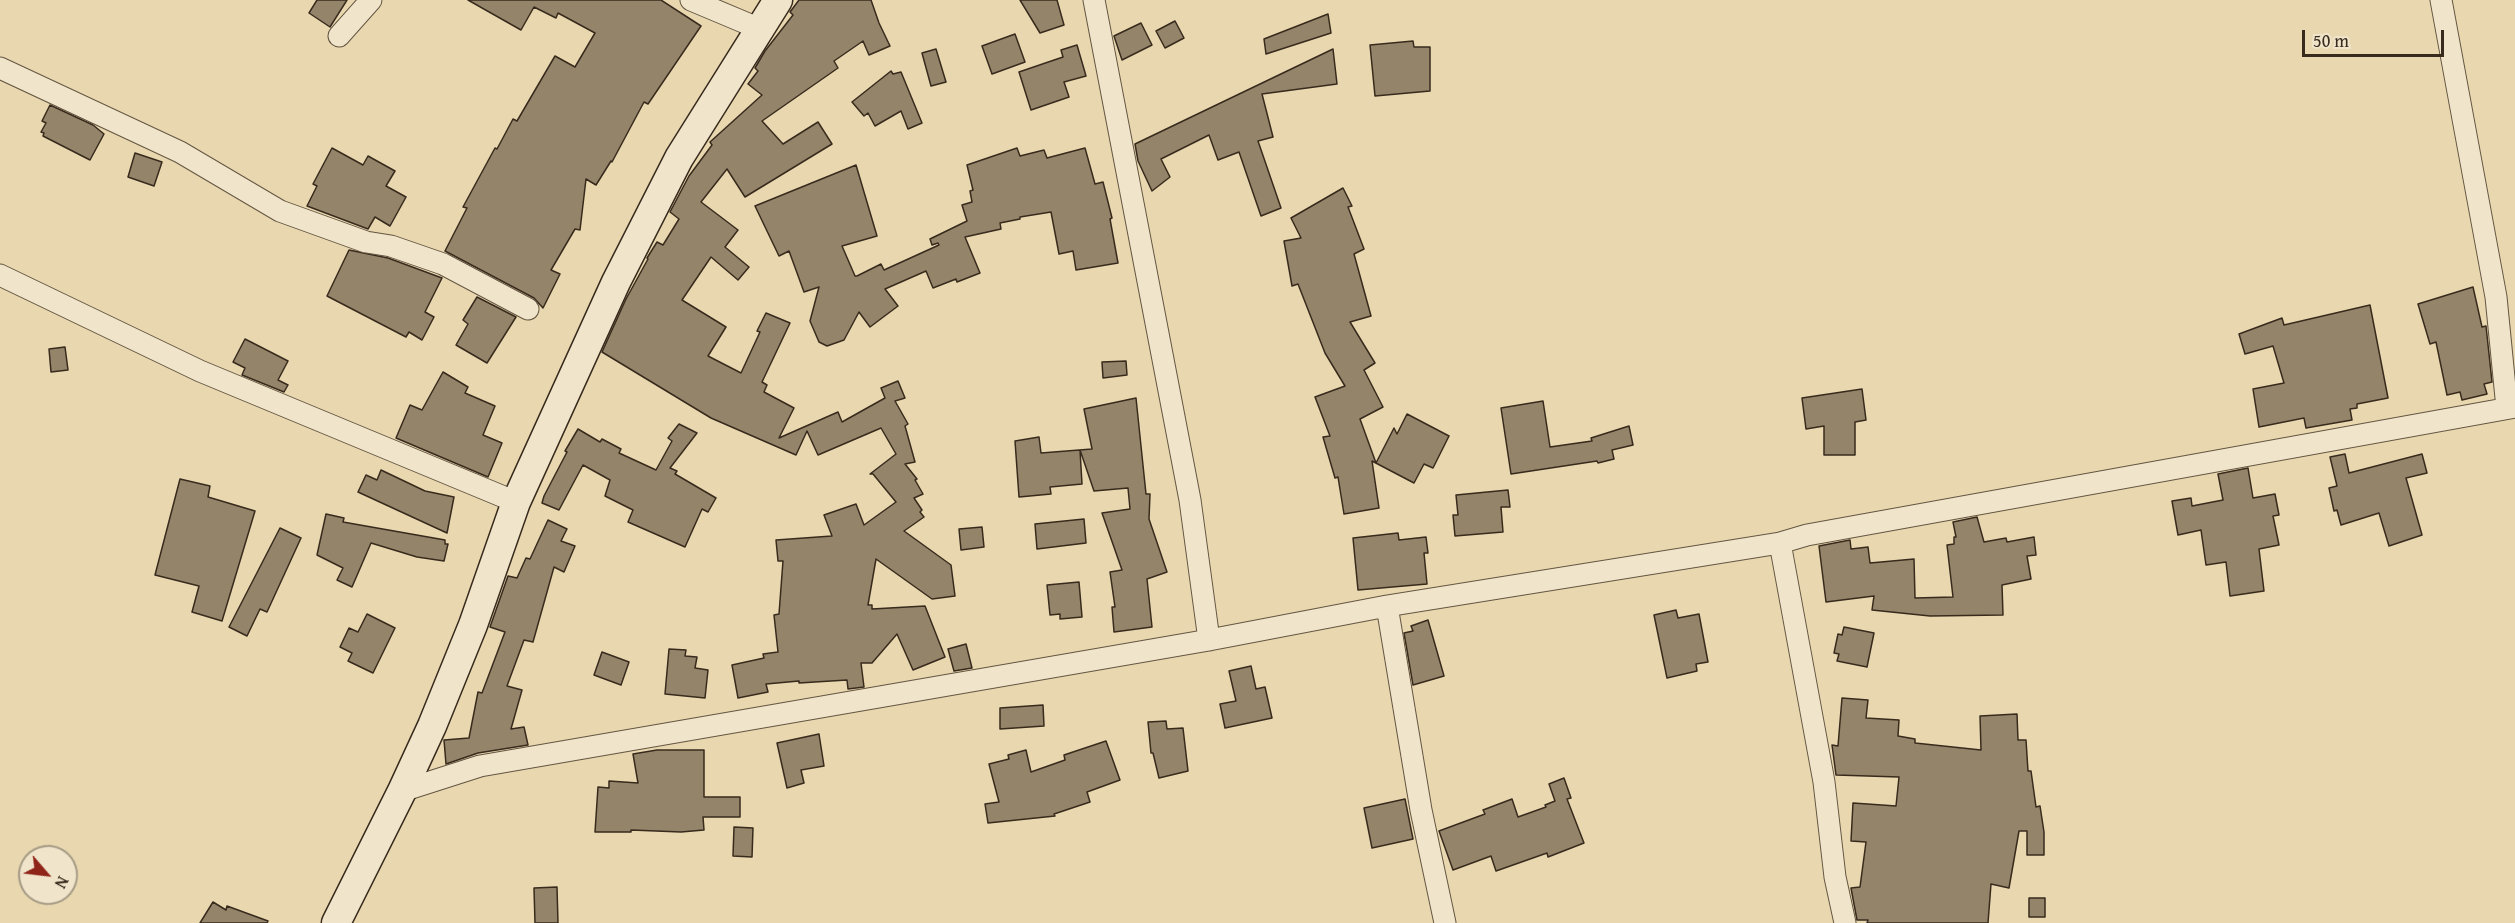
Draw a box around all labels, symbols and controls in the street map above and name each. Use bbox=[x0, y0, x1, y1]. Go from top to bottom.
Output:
scale bar bbox=[2305, 18, 2448, 56]
text: 50 m bbox=[2313, 27, 2349, 54]
north arrow bbox=[18, 845, 78, 905]
text: N bbox=[49, 872, 75, 893]

